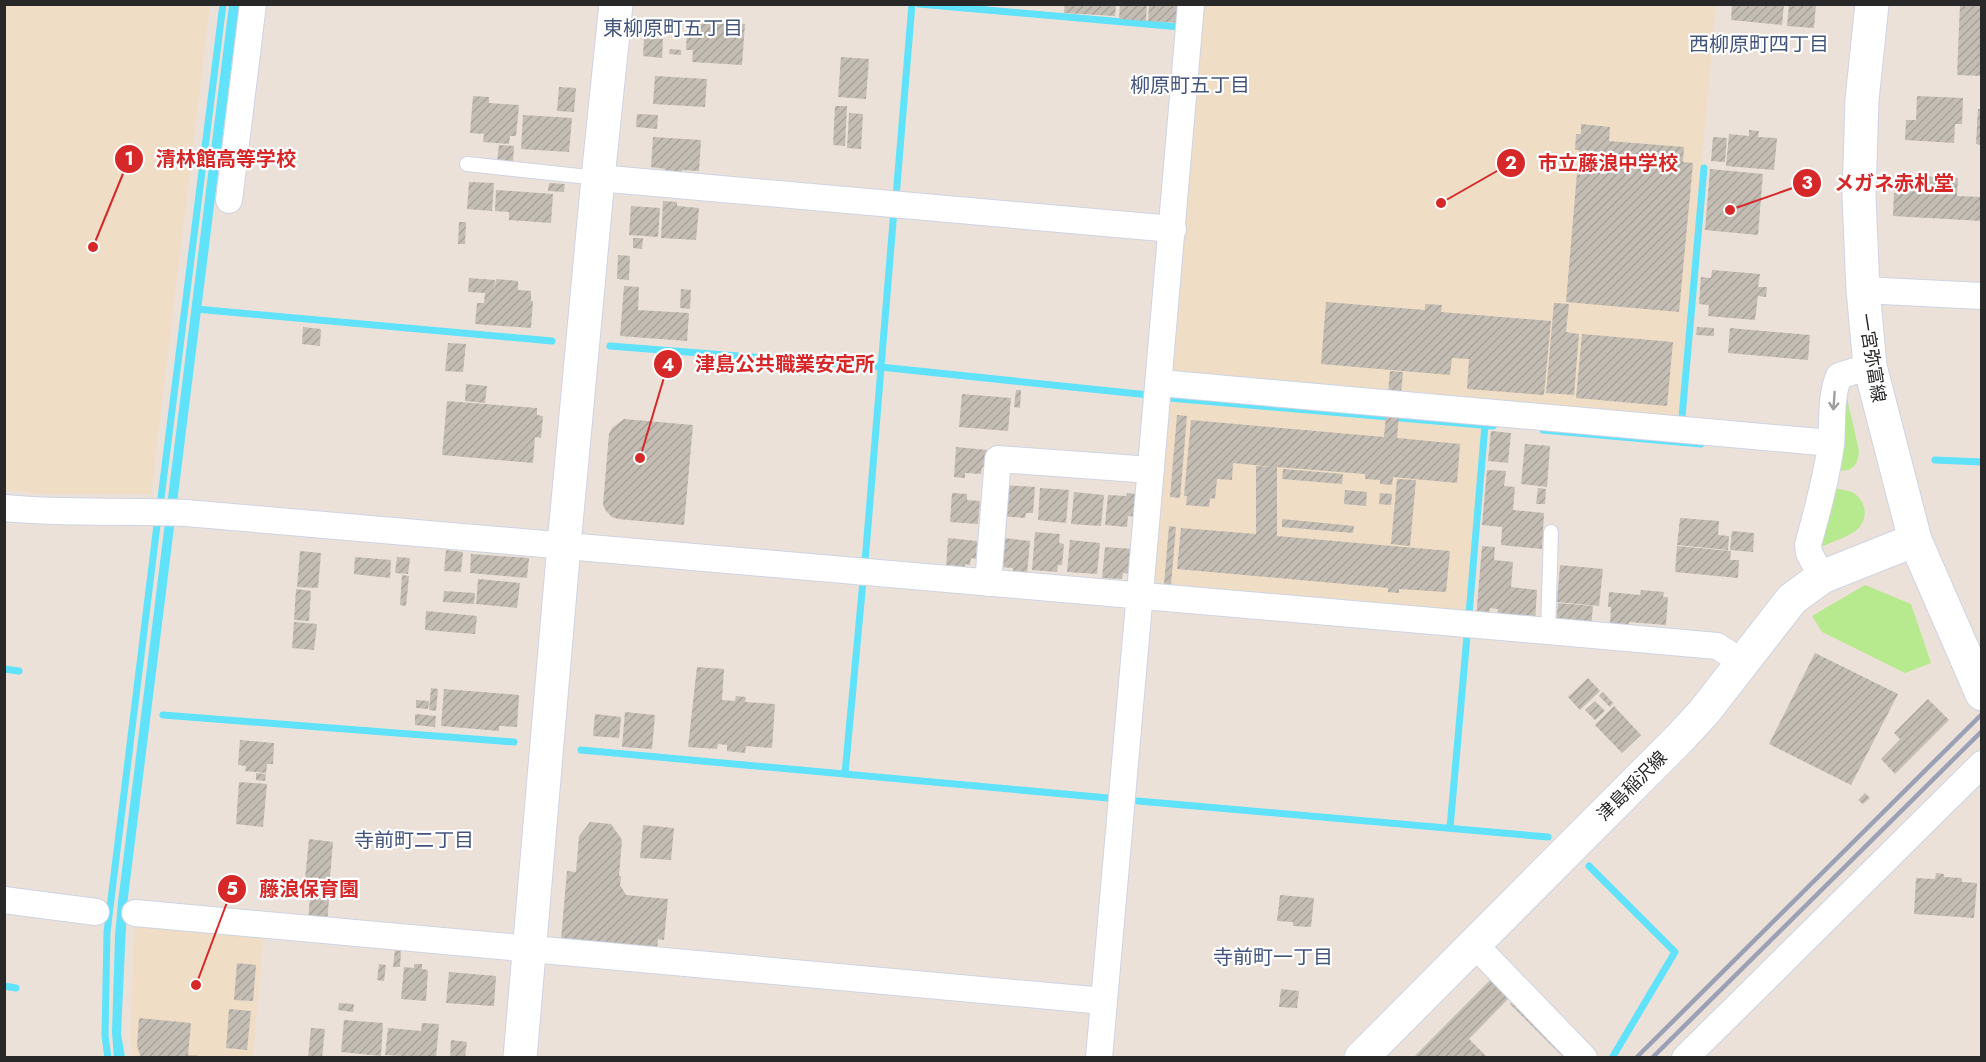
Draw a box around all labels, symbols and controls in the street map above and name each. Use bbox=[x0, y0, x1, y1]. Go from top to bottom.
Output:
district label: 東柳原町五丁目 bbox=[603, 14, 743, 43]
district label: 西柳原町四丁目 bbox=[1689, 30, 1829, 59]
district label: 柳原町五丁目 bbox=[1130, 71, 1250, 100]
callout: 清林館高等学校 bbox=[114, 140, 308, 178]
callout: 市立藤浪中学校 bbox=[1496, 144, 1690, 182]
text: 清林館高等学校 bbox=[156, 145, 296, 174]
text: 1 bbox=[124, 146, 134, 172]
text: 市立藤浪中学校 bbox=[1538, 149, 1678, 178]
text: 2 bbox=[1505, 150, 1517, 176]
callout: メガネ赤札堂 bbox=[1792, 164, 1966, 202]
text: メガネ赤札堂 bbox=[1834, 169, 1954, 198]
text: 3 bbox=[1801, 170, 1813, 196]
street label: 一宮弥富線 bbox=[1852, 312, 1892, 404]
callout: 津島公共職業安定所 bbox=[653, 345, 887, 383]
text: 津島公共職業安定所 bbox=[695, 350, 875, 379]
text: 4 bbox=[662, 352, 674, 378]
one-way arrow bbox=[1828, 391, 1839, 411]
street label: 津島稲沢線 bbox=[1591, 745, 1673, 827]
district label: 寺前町二丁目 bbox=[354, 826, 474, 855]
callout: 藤浪保育園 bbox=[217, 870, 371, 908]
text: 藤浪保育園 bbox=[259, 875, 359, 904]
text: 5 bbox=[226, 876, 238, 902]
district label: 寺前町一丁目 bbox=[1213, 943, 1333, 972]

